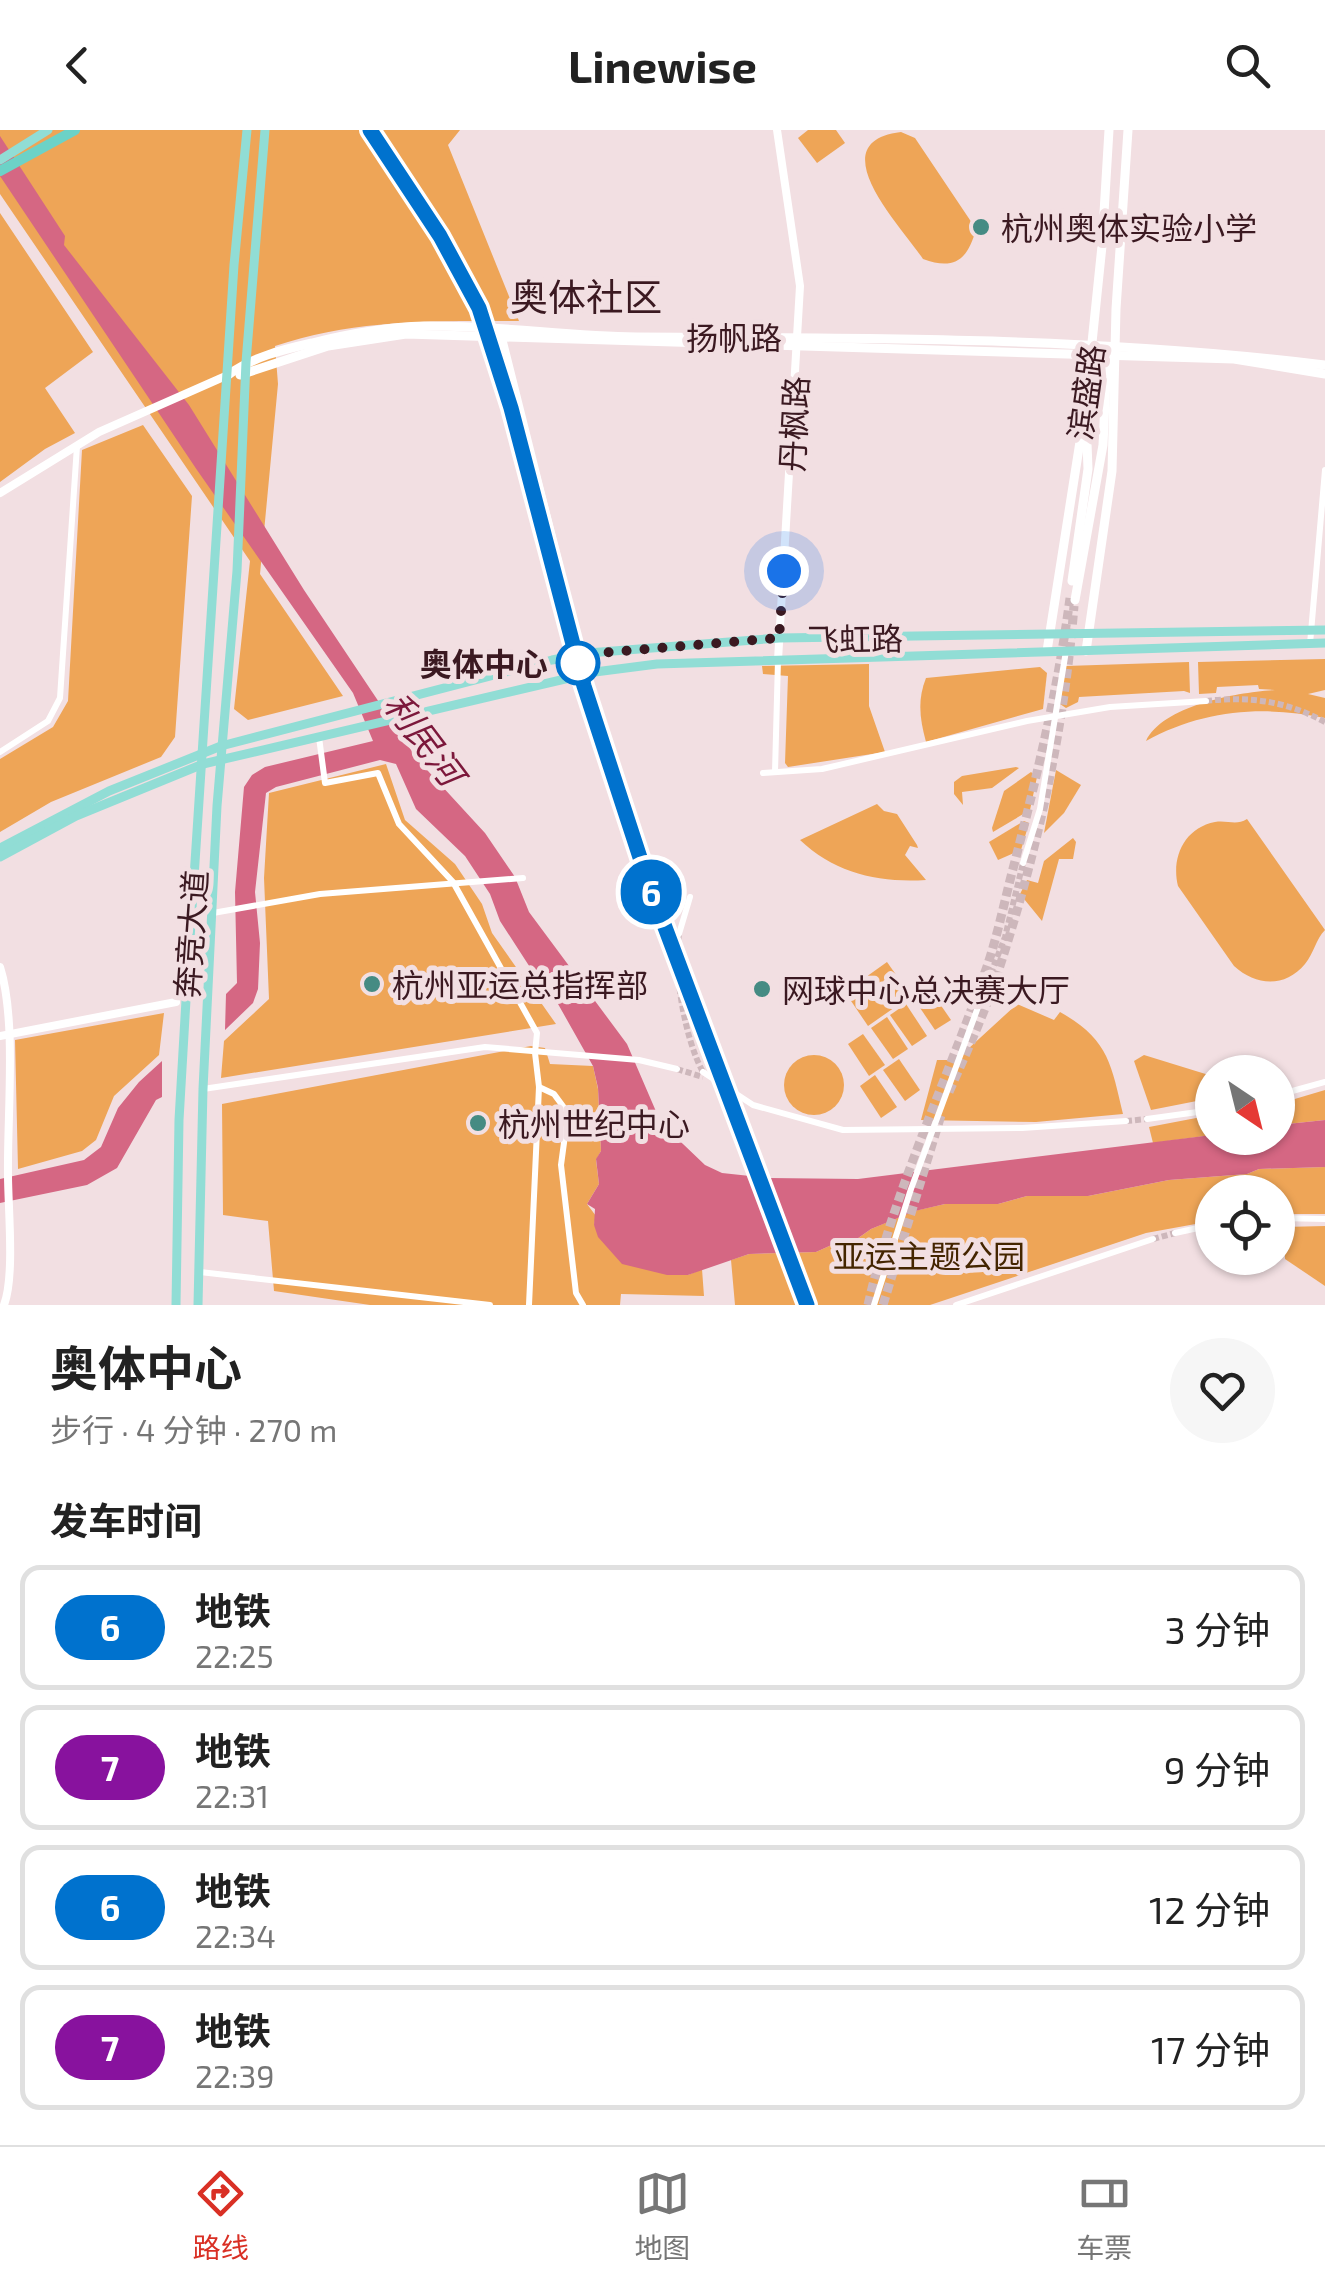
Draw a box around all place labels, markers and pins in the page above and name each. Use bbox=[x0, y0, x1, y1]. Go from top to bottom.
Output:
place label: 杭州奥体实验小学 bbox=[1001, 208, 1257, 246]
marker: 杭州奥体实验小学 bbox=[970, 216, 992, 238]
marker: 奥体中心 bbox=[557, 642, 599, 684]
place label: 奥体中心 bbox=[420, 644, 548, 682]
place label: 杭州亚运总指挥部 bbox=[392, 965, 648, 1003]
place label: 网球中心总决赛大厅 bbox=[782, 970, 1070, 1008]
marker: 杭州亚运总指挥部 bbox=[361, 973, 383, 995]
marker: 网球中心总决赛大厅 bbox=[751, 978, 773, 1000]
place label: 杭州世纪中心 bbox=[498, 1104, 690, 1142]
marker: 杭州世纪中心 bbox=[467, 1112, 489, 1134]

